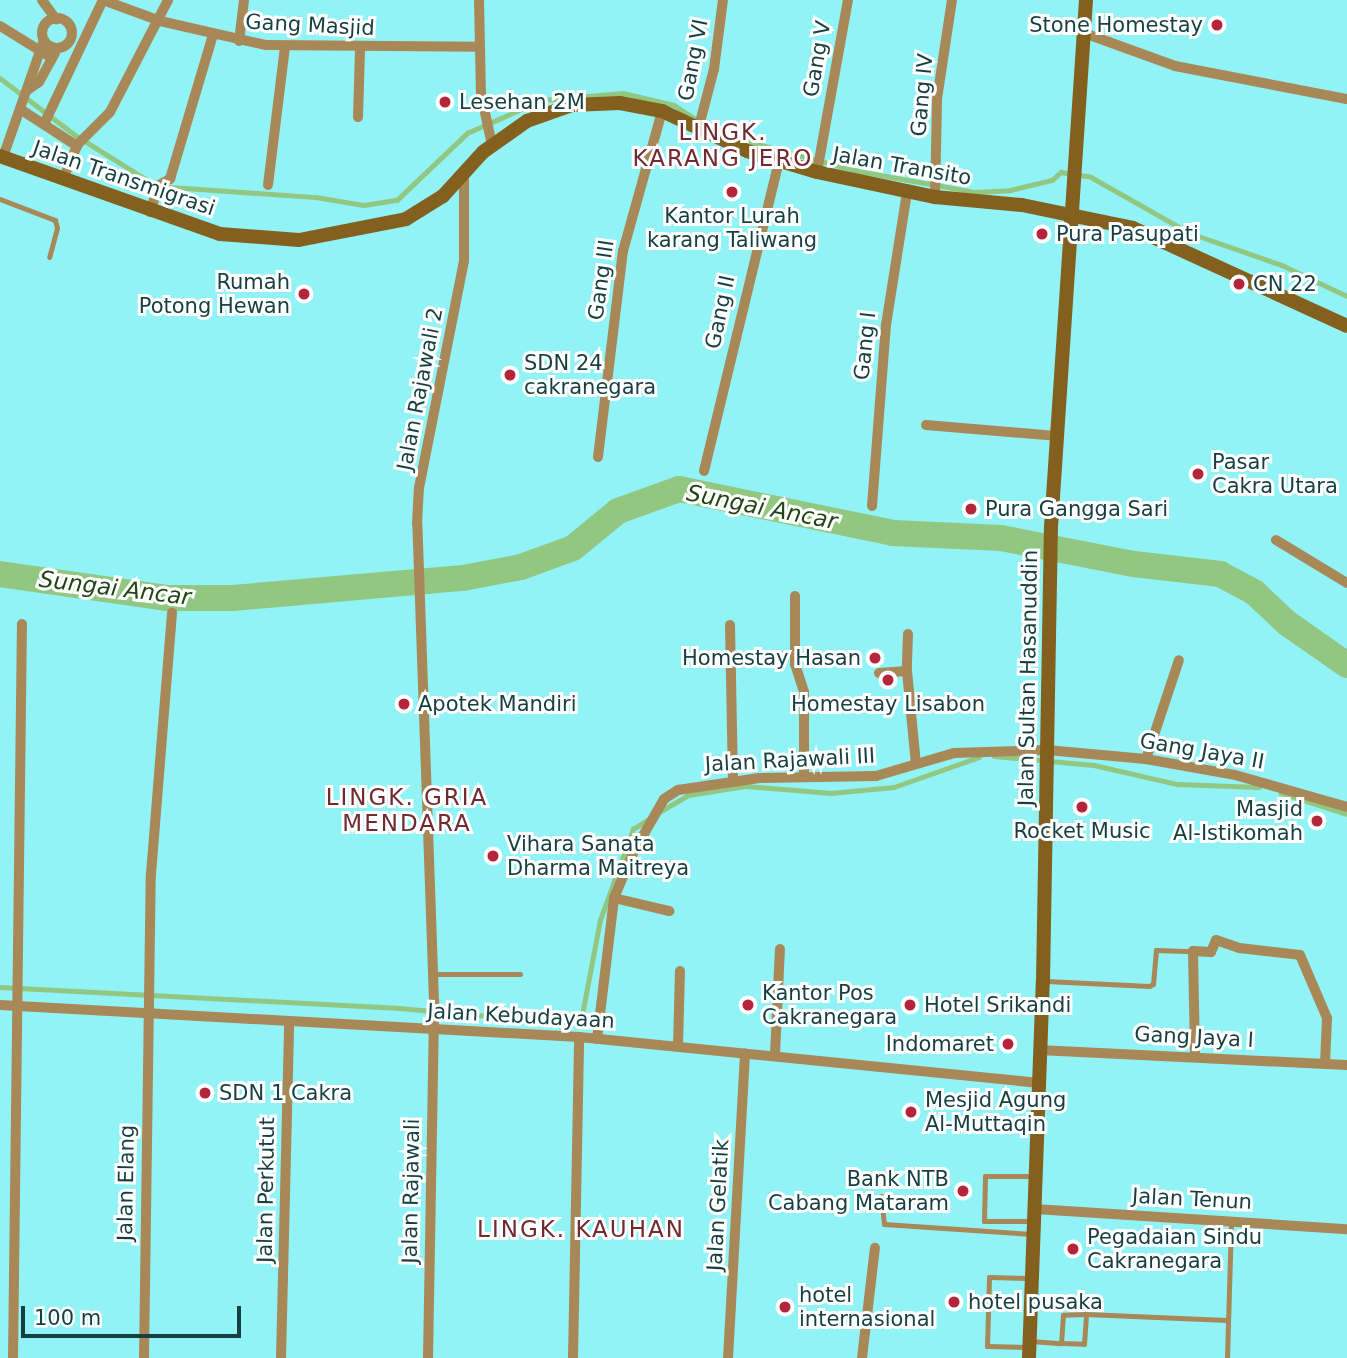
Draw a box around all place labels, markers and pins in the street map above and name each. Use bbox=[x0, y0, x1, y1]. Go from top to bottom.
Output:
place label: Stone Homestay bbox=[1029, 12, 1203, 38]
marker: Stone Homestay bbox=[1209, 17, 1225, 33]
place label: Lesehan 2M bbox=[459, 89, 585, 115]
marker: Lesehan 2M bbox=[437, 94, 453, 110]
marker: Kantor Lurah karang Taliwang bbox=[724, 184, 740, 200]
place label: Kantor Lurah karang Taliwang bbox=[647, 203, 817, 253]
place label: Pura Pasupati bbox=[1056, 221, 1199, 247]
marker: Pura Pasupati bbox=[1034, 226, 1050, 242]
place label: Rumah Potong Hewan bbox=[139, 269, 290, 319]
place label: CN 22 bbox=[1253, 271, 1317, 297]
marker: CN 22 bbox=[1231, 276, 1247, 292]
marker: Rumah Potong Hewan bbox=[296, 286, 312, 302]
place label: SDN 24 cakranegara bbox=[524, 350, 656, 400]
marker: SDN 24 cakranegara bbox=[502, 367, 518, 383]
place label: Pasar Cakra Utara bbox=[1212, 449, 1338, 499]
marker: Pasar Cakra Utara bbox=[1190, 466, 1206, 482]
place label: Pura Gangga Sari bbox=[985, 496, 1168, 522]
marker: Pura Gangga Sari bbox=[963, 501, 979, 517]
place label: Homestay Hasan bbox=[682, 645, 861, 671]
marker: Homestay Hasan bbox=[867, 650, 883, 666]
marker: Homestay Lisabon bbox=[880, 672, 896, 688]
place label: Apotek Mandiri bbox=[418, 691, 576, 717]
place label: Homestay Lisabon bbox=[791, 691, 985, 717]
marker: Apotek Mandiri bbox=[396, 696, 412, 712]
place label: Masjid Al-Istikomah bbox=[1173, 796, 1303, 846]
marker: Rocket Music bbox=[1074, 799, 1090, 815]
marker: Masjid Al-Istikomah bbox=[1309, 813, 1325, 829]
place label: Rocket Music bbox=[1013, 818, 1151, 844]
place label: Vihara Sanata Dharma Maitreya bbox=[507, 831, 689, 881]
marker: Vihara Sanata Dharma Maitreya bbox=[485, 848, 501, 864]
place label: Kantor Pos Cakranegara bbox=[762, 980, 897, 1030]
place label: Hotel Srikandi bbox=[924, 992, 1071, 1018]
marker: Kantor Pos Cakranegara bbox=[740, 997, 756, 1013]
marker: Hotel Srikandi bbox=[902, 997, 918, 1013]
place label: Indomaret bbox=[886, 1031, 994, 1057]
marker: Indomaret bbox=[1000, 1036, 1016, 1052]
place label: SDN 1 Cakra bbox=[219, 1080, 352, 1106]
marker: SDN 1 Cakra bbox=[197, 1085, 213, 1101]
place label: Mesjid Agung Al-Muttaqin bbox=[925, 1087, 1066, 1137]
marker: Mesjid Agung Al-Muttaqin bbox=[903, 1104, 919, 1120]
place label: Bank NTB Cabang Mataram bbox=[768, 1166, 949, 1216]
marker: Bank NTB Cabang Mataram bbox=[955, 1183, 971, 1199]
place label: Pegadaian Sindu Cakranegara bbox=[1087, 1224, 1262, 1274]
marker: Pegadaian Sindu Cakranegara bbox=[1065, 1241, 1081, 1257]
place label: hotel internasional bbox=[799, 1282, 935, 1332]
place label: hotel pusaka bbox=[968, 1289, 1103, 1315]
marker: hotel pusaka bbox=[946, 1294, 962, 1310]
marker: hotel internasional bbox=[777, 1299, 793, 1315]

